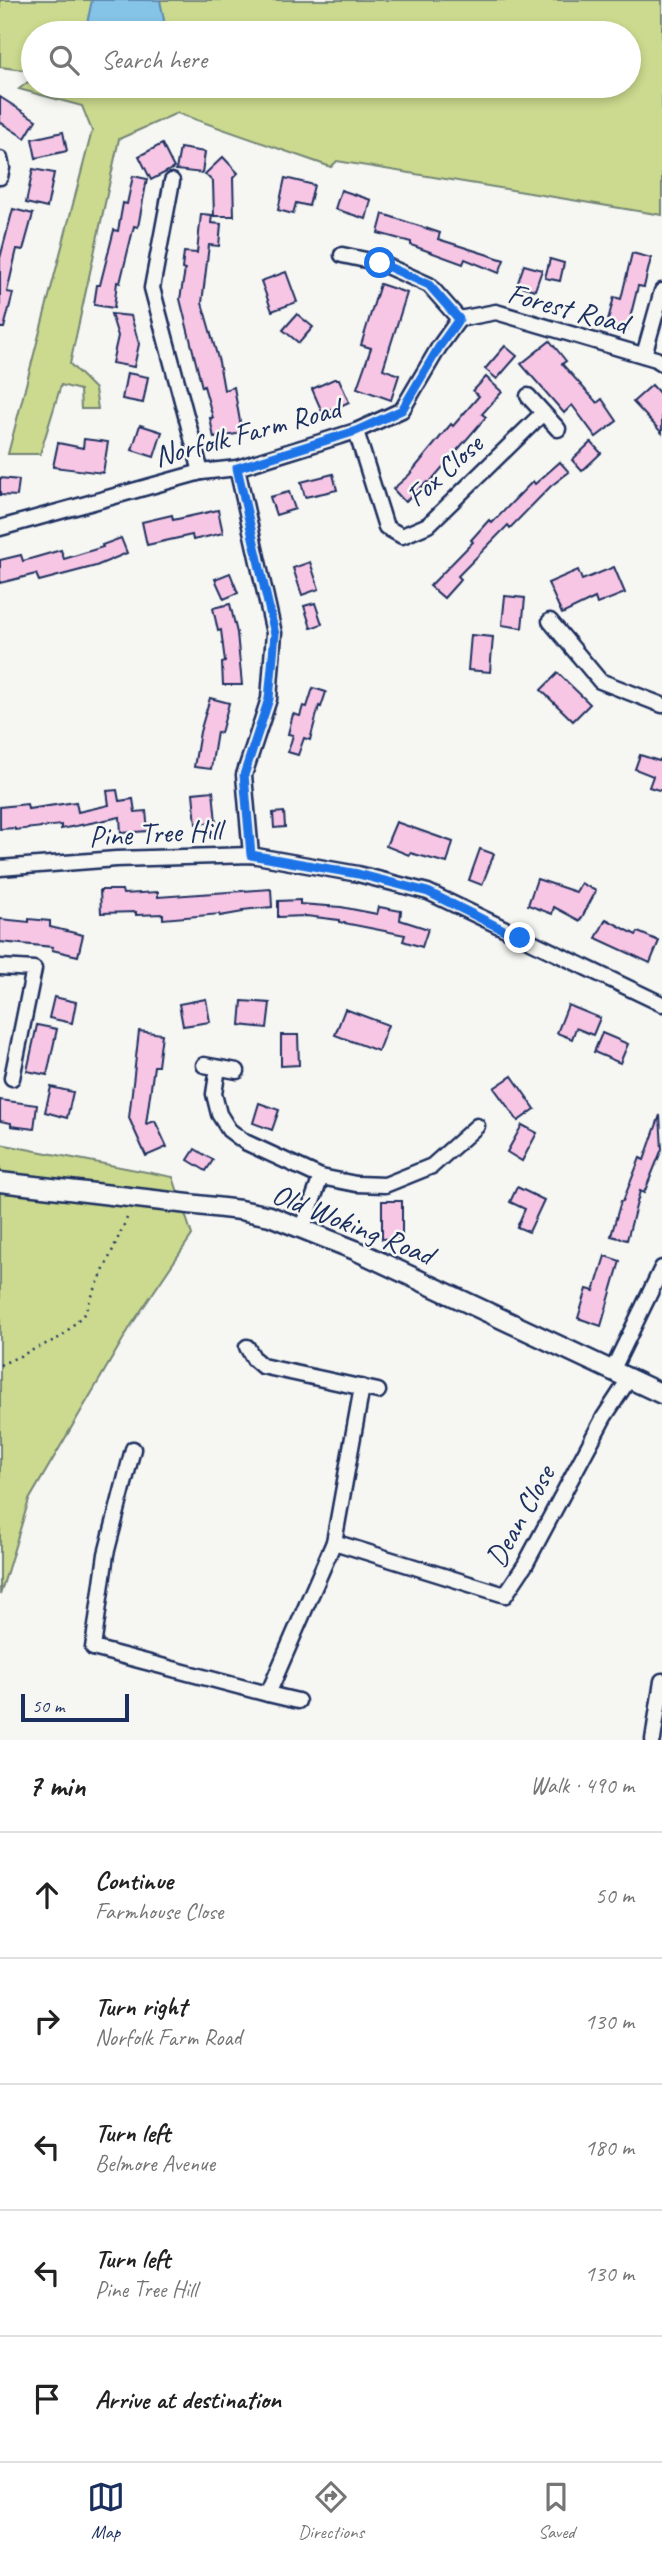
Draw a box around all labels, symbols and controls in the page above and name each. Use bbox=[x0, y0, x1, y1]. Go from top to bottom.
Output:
search box bbox=[21, 21, 641, 98]
icon: search bbox=[45, 41, 83, 79]
text: Search here bbox=[101, 43, 207, 76]
route start bbox=[364, 247, 395, 278]
street label: Forest Road bbox=[504, 274, 636, 343]
street label: Norfolk Farm Road bbox=[150, 388, 348, 475]
street label: Fox Close bbox=[397, 424, 492, 515]
street label: Pine Tree Hill bbox=[88, 810, 227, 855]
route end bbox=[504, 922, 535, 953]
street label: Old Woking Road bbox=[267, 1174, 443, 1275]
street label: Dean Close bbox=[477, 1457, 564, 1573]
scale bar bbox=[21, 1691, 130, 1723]
text: 50 m bbox=[32, 1694, 64, 1718]
text: 7 min bbox=[28, 1767, 85, 1805]
text: Walk · 490 m bbox=[530, 1771, 634, 1800]
text: Continue bbox=[95, 1864, 173, 1897]
icon: ahead bbox=[28, 1876, 66, 1914]
text: 50 m bbox=[595, 1881, 634, 1910]
text: Farmhouse Close bbox=[95, 1897, 223, 1926]
text: Turn right bbox=[95, 1990, 186, 2023]
icon: right bbox=[28, 2002, 66, 2040]
text: 130 m bbox=[585, 2007, 634, 2036]
text: Norfolk Farm Road bbox=[95, 2023, 242, 2052]
text: Turn left bbox=[95, 2116, 170, 2149]
icon: left bbox=[28, 2128, 66, 2166]
text: 180 m bbox=[585, 2133, 634, 2162]
text: Belmore Avenue bbox=[95, 2149, 215, 2178]
text: Turn left bbox=[95, 2242, 170, 2275]
icon: left bbox=[28, 2254, 66, 2292]
text: 130 m bbox=[585, 2259, 634, 2288]
text: Pine Tree Hill bbox=[95, 2275, 197, 2304]
icon: arrive bbox=[28, 2380, 66, 2418]
text: Arrive at destination bbox=[95, 2383, 281, 2416]
tab: Map bbox=[87, 2478, 125, 2544]
tab: Directions bbox=[298, 2478, 364, 2544]
tab: Saved bbox=[537, 2478, 575, 2544]

